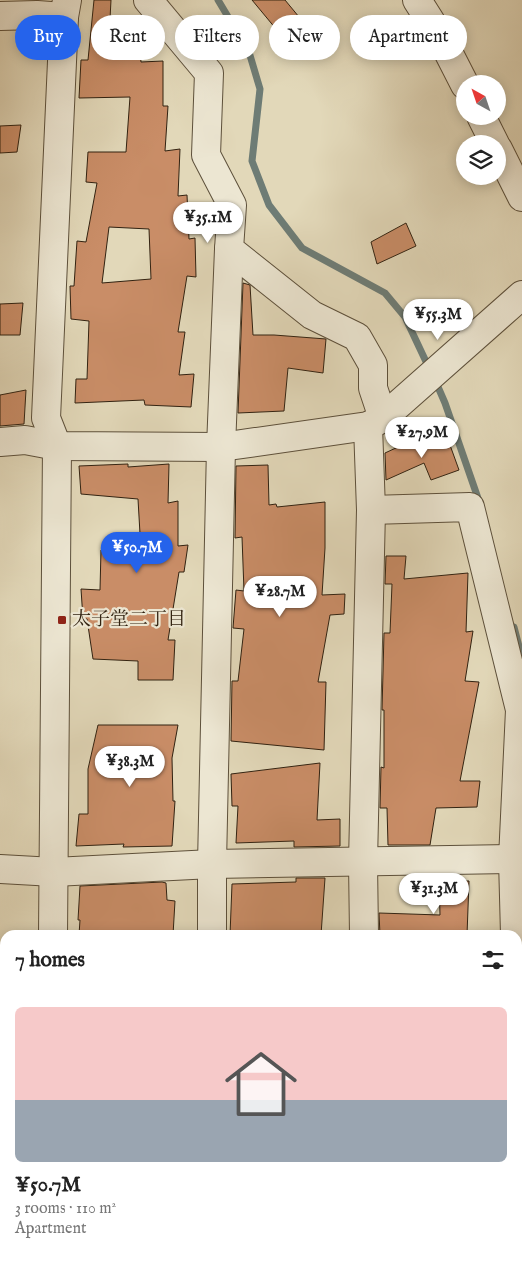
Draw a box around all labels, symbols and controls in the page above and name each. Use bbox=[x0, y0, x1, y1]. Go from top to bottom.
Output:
chip: Buy bbox=[15, 15, 81, 60]
chip: Rent bbox=[91, 15, 165, 60]
chip: Filters bbox=[175, 15, 259, 60]
chip: New bbox=[269, 15, 340, 60]
chip: Apartment bbox=[350, 15, 467, 60]
north arrow bbox=[456, 75, 506, 125]
map controls bbox=[456, 75, 506, 185]
button: layers bbox=[456, 135, 506, 185]
pin: ¥35.1M bbox=[167, 202, 249, 244]
text: ¥35.1M bbox=[184, 208, 232, 228]
pin: ¥55.3M bbox=[397, 298, 479, 341]
text: ¥55.3M bbox=[414, 305, 462, 325]
pin: ¥27.9M bbox=[381, 416, 463, 459]
text: ¥27.9M bbox=[396, 423, 448, 443]
pin: ¥50.7M bbox=[96, 532, 178, 574]
text: ¥50.7M bbox=[112, 538, 162, 558]
pin: ¥28.7M bbox=[239, 576, 321, 618]
text: ¥28.7M bbox=[255, 582, 305, 602]
place label: 太子堂二丁目 bbox=[72, 608, 186, 632]
marker: 太子堂二丁目 bbox=[56, 614, 68, 626]
pin: ¥38.3M bbox=[89, 746, 171, 788]
text: ¥38.3M bbox=[106, 752, 154, 772]
pin: ¥31.3M bbox=[393, 872, 475, 915]
text: ¥31.3M bbox=[410, 879, 458, 899]
icon: filters bbox=[479, 946, 507, 974]
text: 7 homes bbox=[15, 947, 85, 974]
icon: home bbox=[216, 1039, 306, 1129]
text: ¥50.7M bbox=[15, 1172, 81, 1199]
text: 3 rooms · 110 m² bbox=[15, 1199, 116, 1219]
text: Apartment bbox=[15, 1219, 86, 1239]

